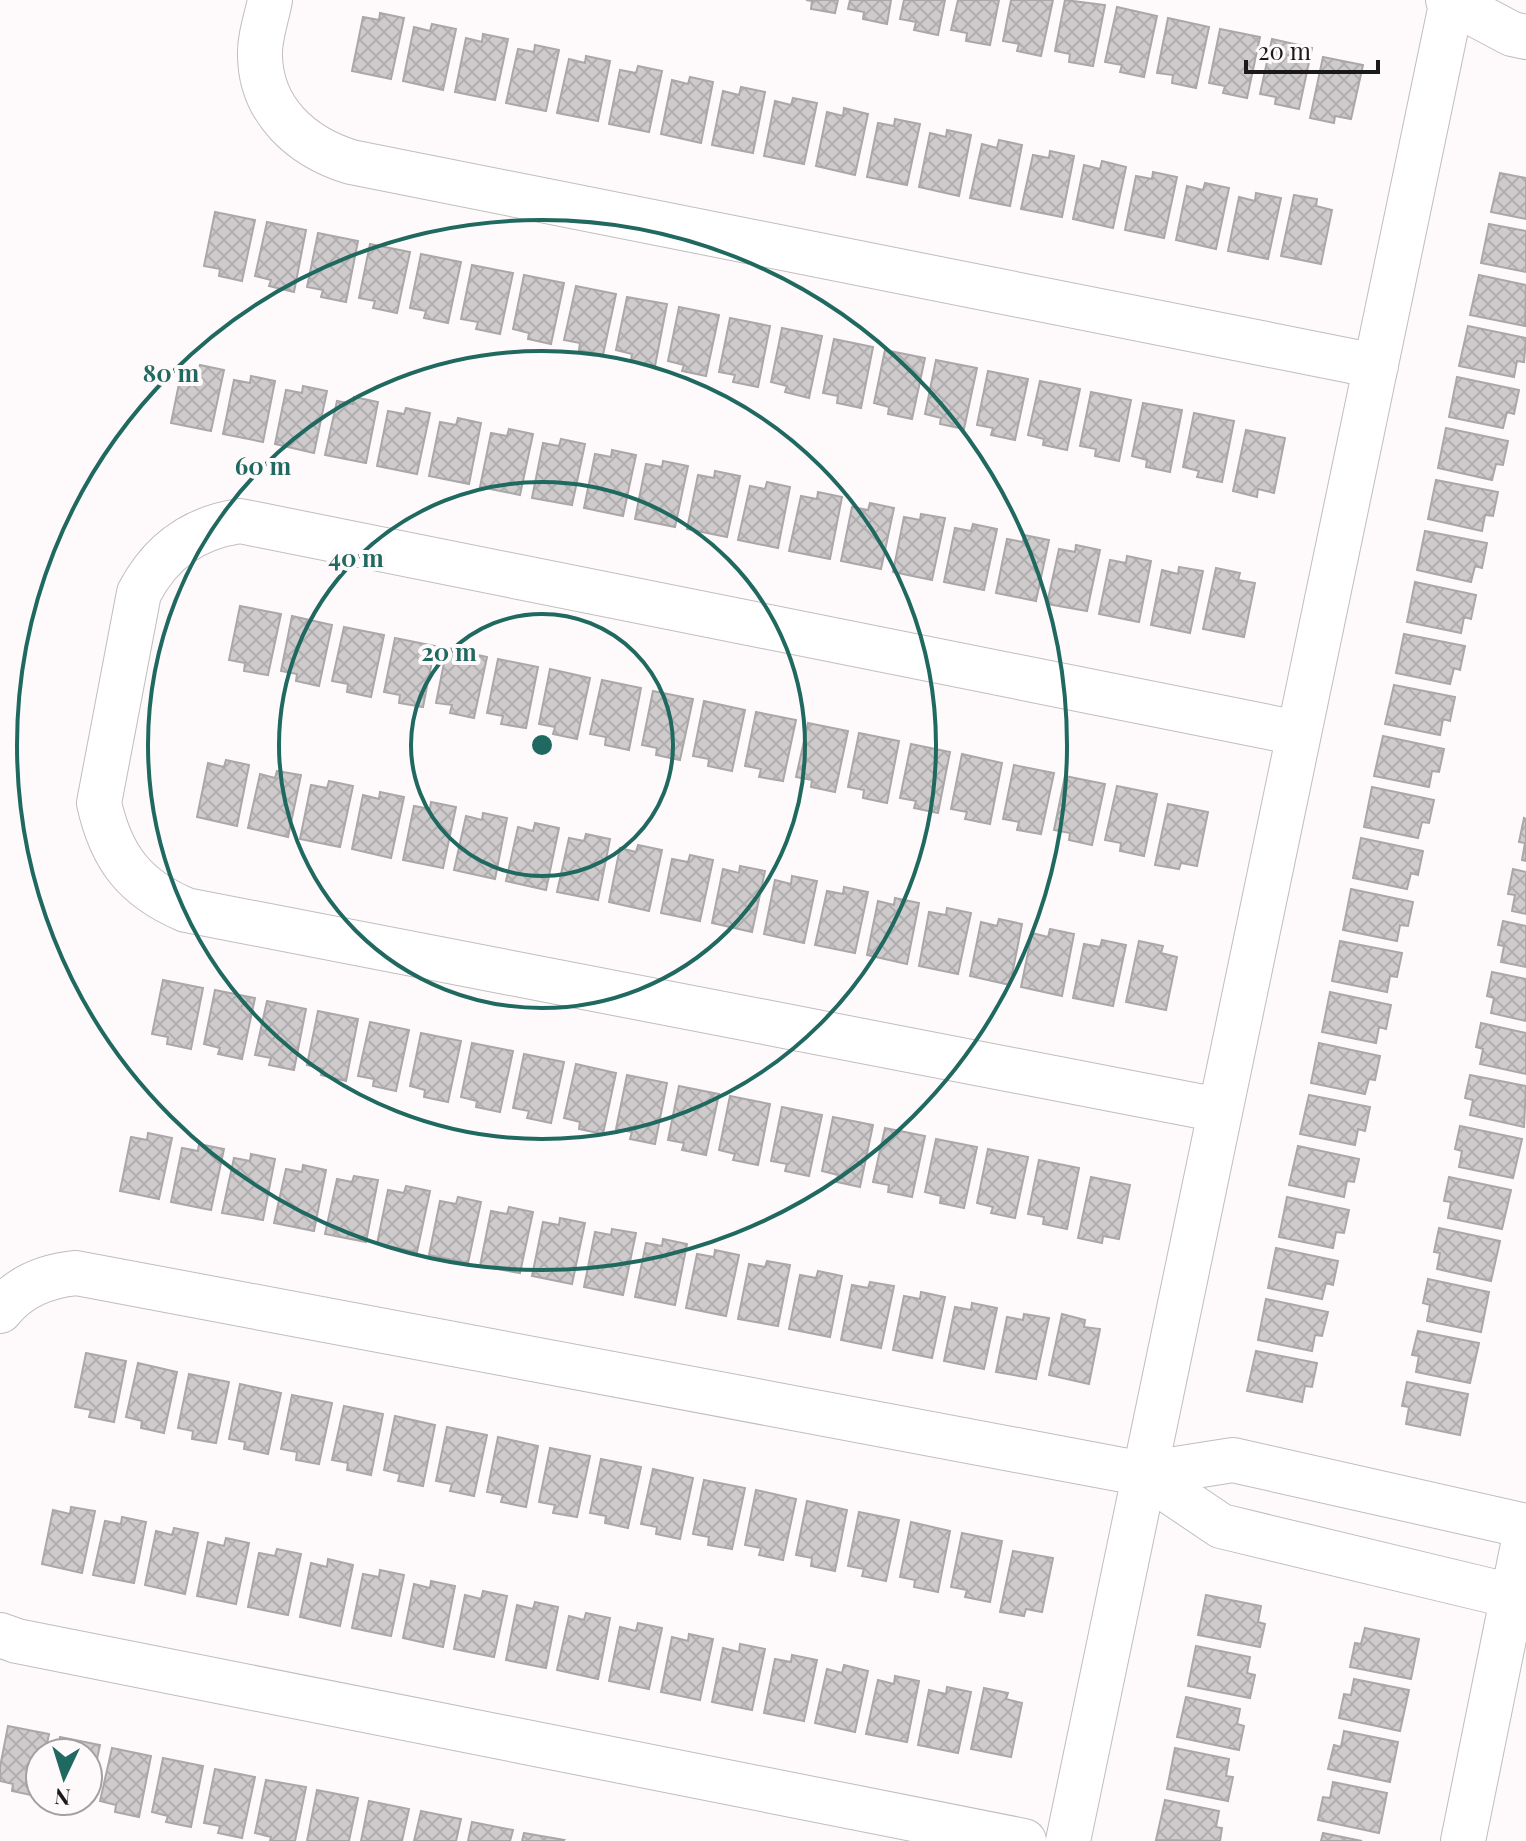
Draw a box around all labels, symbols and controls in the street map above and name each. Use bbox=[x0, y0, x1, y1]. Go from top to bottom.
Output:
scale bar bbox=[1246, 24, 1378, 74]
text: 20 m bbox=[1258, 34, 1311, 66]
text: 80 m bbox=[143, 356, 199, 388]
text: 60 m bbox=[235, 449, 291, 481]
text: 40 m bbox=[328, 541, 384, 573]
text: 20 m bbox=[421, 635, 477, 667]
centre of rings bbox=[528, 731, 556, 759]
north arrow bbox=[24, 1737, 104, 1817]
text: N bbox=[53, 1782, 72, 1813]

